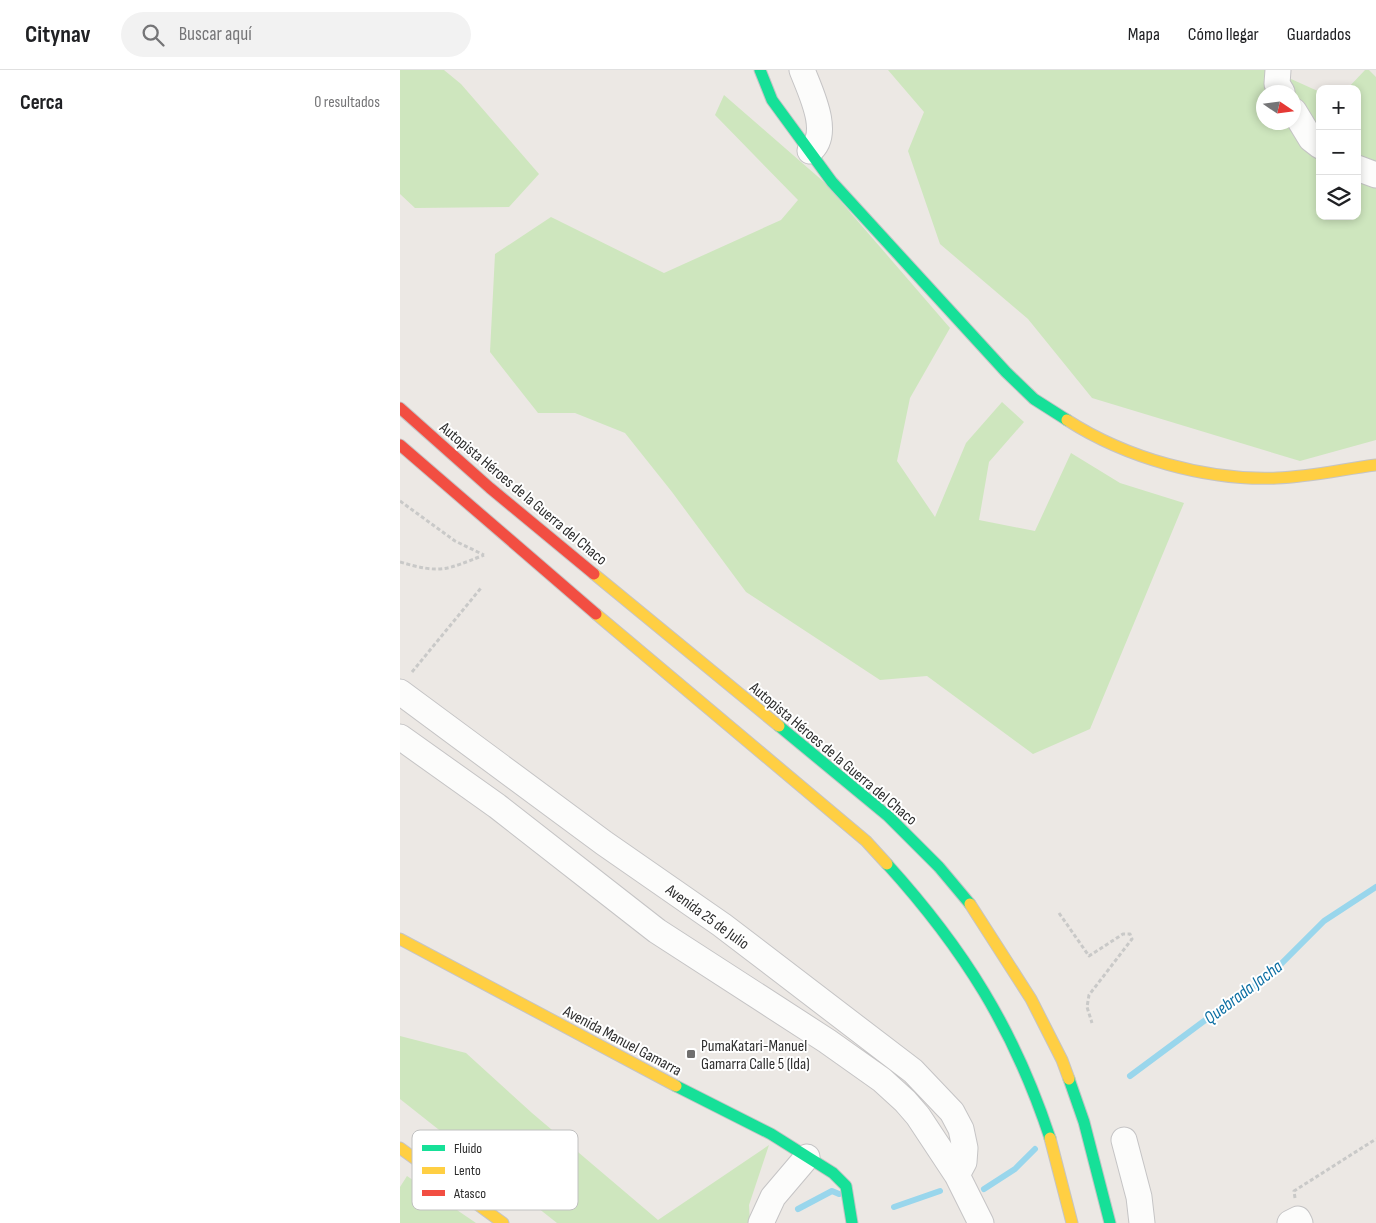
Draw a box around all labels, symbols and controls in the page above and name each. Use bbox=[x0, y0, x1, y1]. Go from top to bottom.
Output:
search box bbox=[121, 12, 471, 57]
text: Citynav bbox=[25, 20, 91, 49]
icon: search bbox=[139, 21, 167, 49]
text: Buscar aquí bbox=[179, 23, 252, 46]
text: Mapa bbox=[1128, 24, 1160, 45]
text: Cómo llegar bbox=[1188, 24, 1259, 45]
text: Guardados bbox=[1287, 24, 1351, 45]
north arrow bbox=[1256, 85, 1301, 130]
map controls bbox=[1316, 85, 1361, 220]
button: + bbox=[1316, 85, 1361, 130]
text: Cerca bbox=[20, 90, 63, 115]
text: 0 resultados bbox=[314, 93, 380, 112]
button: − bbox=[1316, 130, 1361, 175]
button: layers bbox=[1316, 175, 1361, 220]
street label: Autopista Héroes de la Guerra del Chaco bbox=[435, 418, 611, 570]
street label: Autopista Héroes de la Guerra del Chaco bbox=[745, 678, 921, 830]
street label: Avenida 25 de Julio bbox=[661, 880, 753, 954]
water label: Quebrada Jacha bbox=[1200, 956, 1287, 1029]
street label: Avenida Manuel Gamarra bbox=[559, 1002, 685, 1080]
place label: PumaKatari-Manuel Gamarra Calle 5 (Ida) bbox=[701, 1037, 810, 1074]
marker: PumaKatari-Manuel Gamarra Calle 5 (Ida) bbox=[685, 1048, 697, 1060]
legend bbox=[412, 1130, 578, 1210]
text: Fluido bbox=[454, 1140, 482, 1157]
text: Lento bbox=[454, 1162, 481, 1179]
text: Atasco bbox=[453, 1185, 486, 1202]

